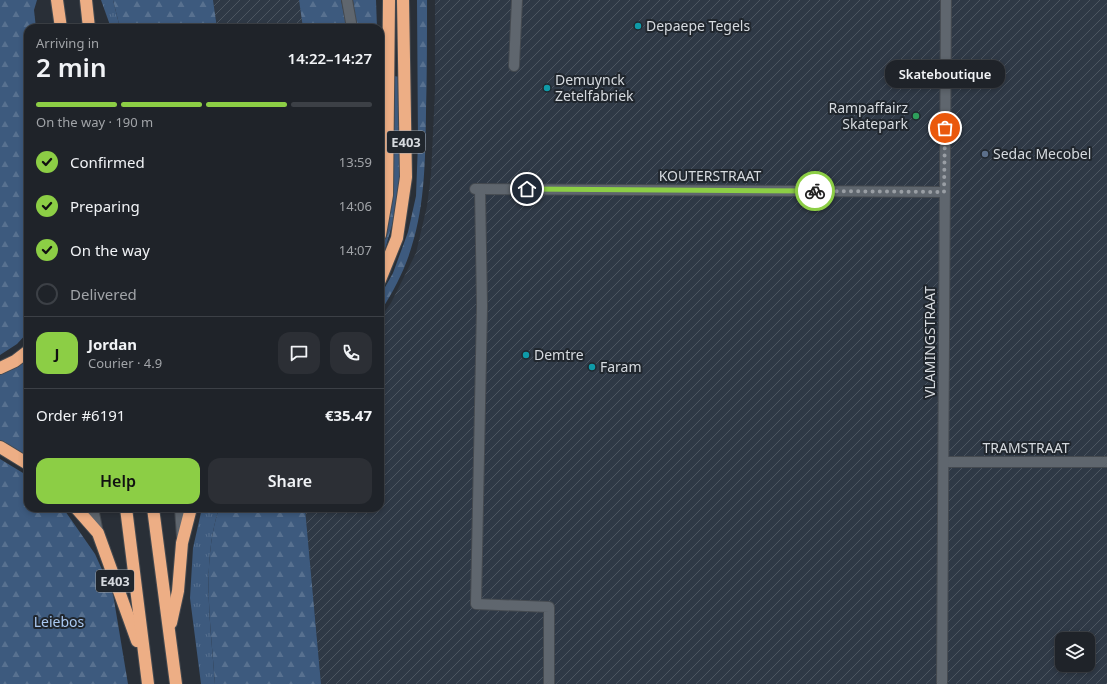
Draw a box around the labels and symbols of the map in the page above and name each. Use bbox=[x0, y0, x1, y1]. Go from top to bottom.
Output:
place label: Depaepe Tegels bbox=[646, 16, 750, 35]
marker: Depaepe Tegels bbox=[633, 21, 643, 31]
callout: Skateboutique bbox=[885, 60, 1005, 88]
place label: Demuynck Zetelfabriek bbox=[555, 70, 634, 105]
marker: Demuynck Zetelfabriek bbox=[542, 83, 552, 93]
place label: Rampaffairz Skatepark bbox=[828, 98, 909, 133]
marker: Rampaffairz Skatepark bbox=[911, 111, 921, 121]
pin bbox=[928, 111, 962, 145]
road number: E403 bbox=[387, 131, 425, 153]
place label: Sedac Mecobel bbox=[993, 144, 1091, 163]
marker: Sedac Mecobel bbox=[980, 149, 990, 159]
street label: KOUTERSTRAAT bbox=[659, 166, 762, 185]
courier bbox=[795, 171, 835, 211]
pin bbox=[510, 172, 544, 206]
street label: VLAMINGSTRAAT bbox=[920, 286, 939, 398]
place label: Demtre bbox=[534, 345, 584, 364]
marker: Demtre bbox=[521, 350, 531, 360]
place label: Faram bbox=[600, 357, 642, 376]
marker: Faram bbox=[587, 362, 597, 372]
street label: TRAMSTRAAT bbox=[982, 438, 1070, 457]
road number: E403 bbox=[96, 570, 134, 592]
park label: Leiebos bbox=[34, 612, 85, 631]

